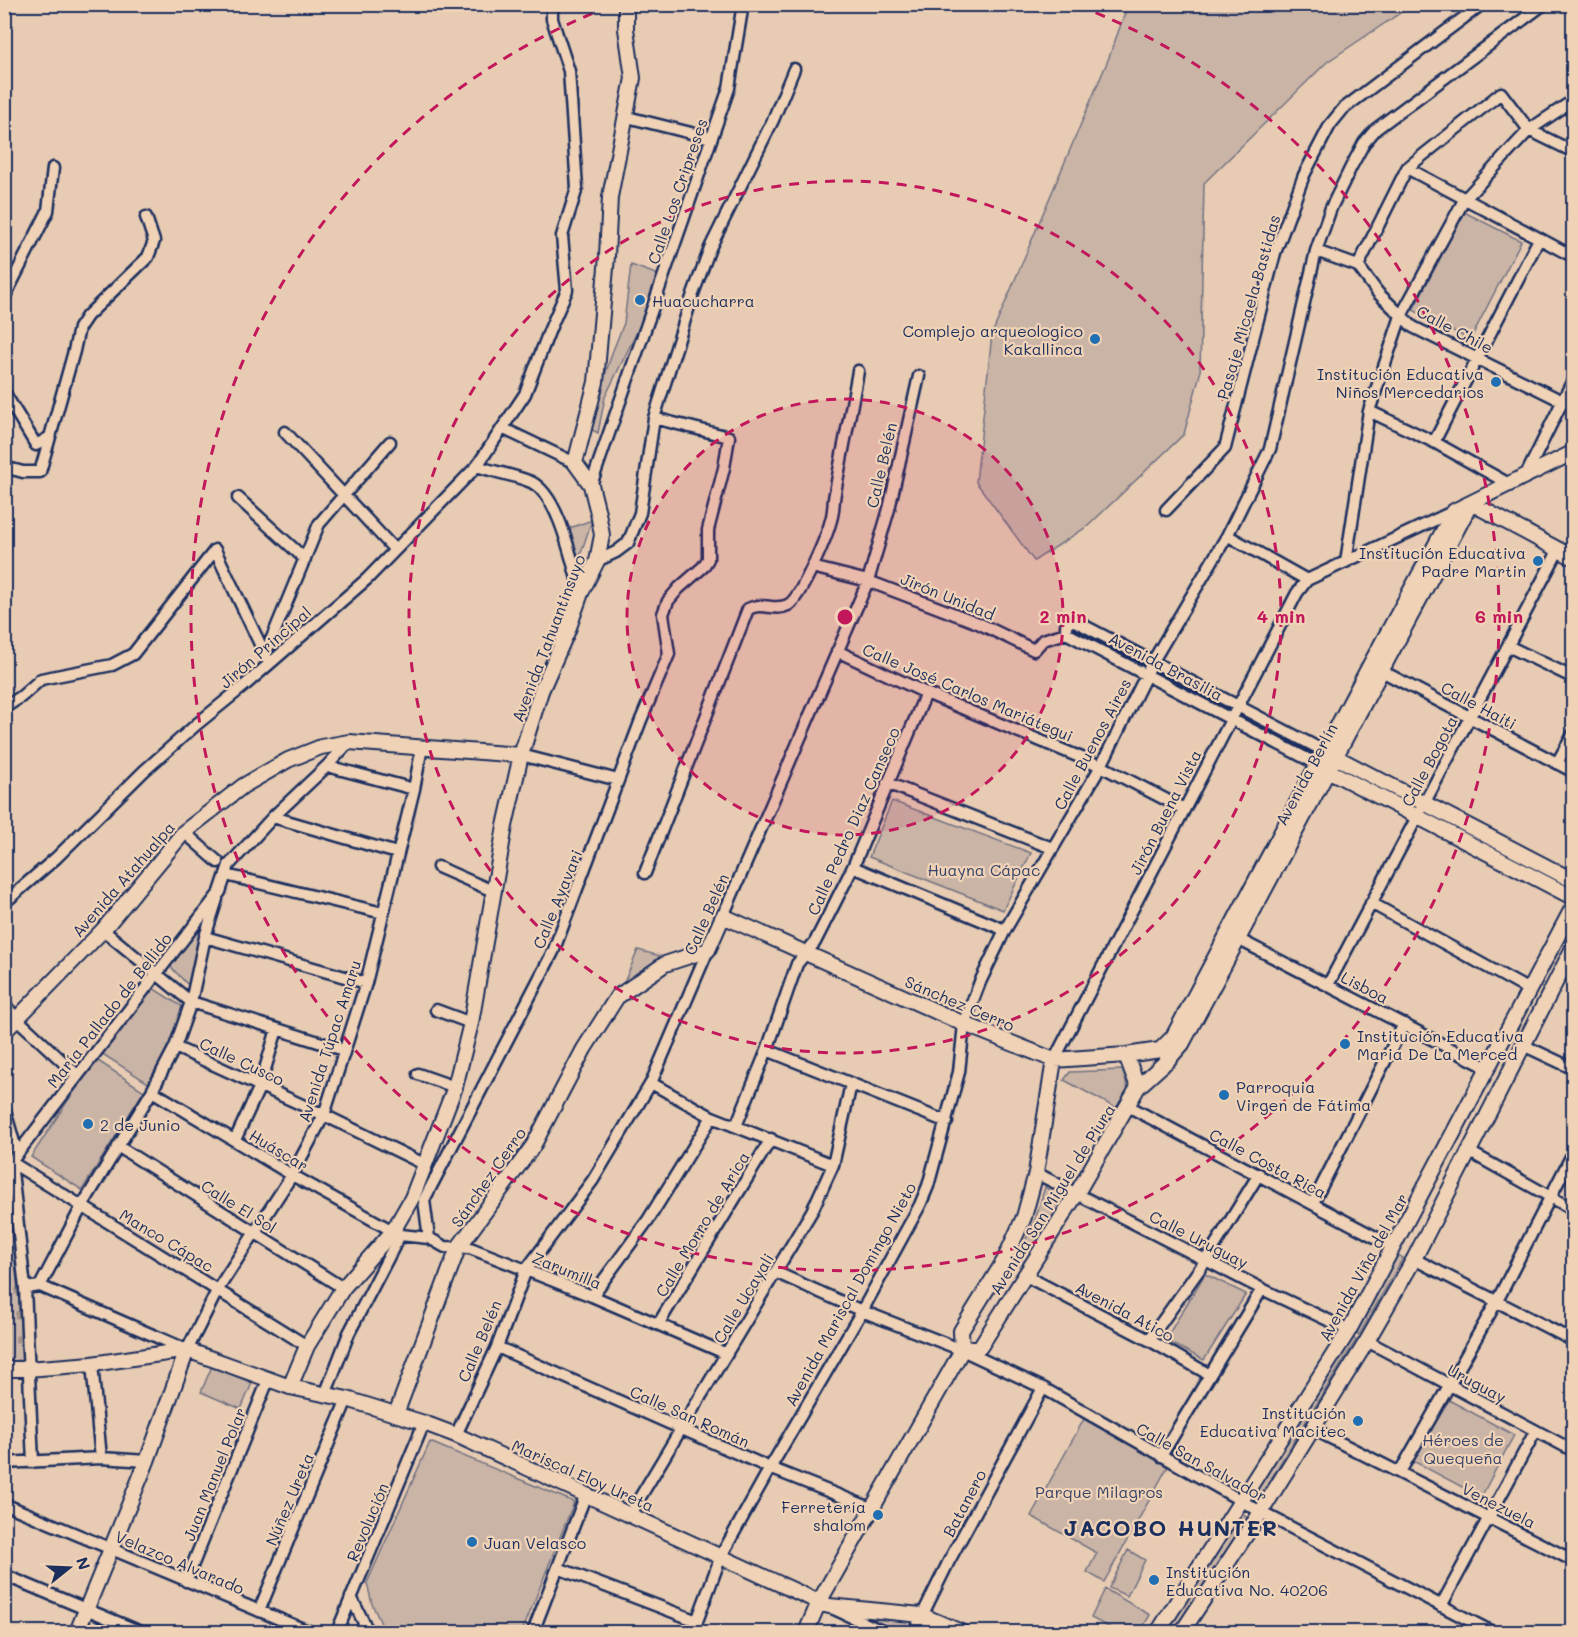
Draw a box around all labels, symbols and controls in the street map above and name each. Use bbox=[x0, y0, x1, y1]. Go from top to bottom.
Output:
street label: Calle Los Cripreses bbox=[642, 115, 712, 267]
street label: Pasaje Micaela Bastidas bbox=[1212, 212, 1284, 402]
place label: Huacucharra bbox=[652, 290, 755, 311]
marker: Huacucharra bbox=[633, 293, 647, 307]
street label: Calle Chile bbox=[1413, 300, 1497, 358]
place label: Complejo arqueologico Kakallinca bbox=[903, 320, 1083, 359]
marker: Complejo arqueologico Kakallinca bbox=[1088, 332, 1102, 346]
place label: Institución Educativa Niños Mercedarios bbox=[1317, 363, 1484, 402]
marker: Institución Educativa Niños Mercedarios bbox=[1489, 375, 1503, 389]
street label: Calle Belén bbox=[861, 420, 901, 510]
place label: Institución Educativa Padre Martin bbox=[1359, 542, 1526, 581]
street label: Avenida Tahuantinsuyo bbox=[506, 551, 590, 725]
marker: Institución Educativa Padre Martin bbox=[1531, 554, 1545, 568]
street label: Jirón Unidad bbox=[898, 568, 998, 624]
street label: Jirón Principal bbox=[215, 601, 315, 693]
text: 2 min bbox=[1039, 604, 1087, 628]
text: 4 min bbox=[1257, 604, 1305, 628]
text: 6 min bbox=[1475, 604, 1523, 628]
centre of rings bbox=[835, 607, 855, 627]
street label: Avenida Brasilia bbox=[1105, 627, 1227, 705]
street label: Calle José Carlos Mariátegui bbox=[859, 638, 1077, 746]
street label: Calle Buenos Aires bbox=[1048, 675, 1136, 813]
street label: Calle Haiti bbox=[1438, 676, 1520, 734]
street label: Calle Bogota bbox=[1396, 712, 1462, 810]
street label: Avenida Berlín bbox=[1270, 719, 1342, 829]
street label: Calle Pedro Diaz Canseco bbox=[802, 724, 904, 918]
street label: Jirón Buena Vista bbox=[1124, 746, 1206, 878]
street label: Avenida Atahualpa bbox=[67, 817, 179, 941]
street label: Calle Ayavari bbox=[528, 846, 586, 952]
park label: Huayna Cápac bbox=[927, 859, 1041, 880]
street label: Calle Belén bbox=[679, 870, 733, 958]
street label: María Pallado de Bellido bbox=[42, 928, 176, 1092]
street label: Avenida Túpac Amaru bbox=[293, 957, 365, 1125]
street label: Lisboa bbox=[1338, 966, 1392, 1008]
street label: Sánchez Cerro bbox=[902, 970, 1018, 1036]
place label: Institución Educativa Maria De La Merced bbox=[1357, 1025, 1524, 1064]
street label: Calle Cusco bbox=[196, 1032, 288, 1090]
marker: Institución Educativa Maria De La Merced bbox=[1338, 1037, 1352, 1051]
place label: Parroquia Virgen de Fátima bbox=[1236, 1076, 1371, 1115]
marker: Parroquia Virgen de Fátima bbox=[1217, 1088, 1231, 1102]
street label: Avenida San Miguel de Piura bbox=[985, 1100, 1120, 1298]
place label: 2 de Junio bbox=[100, 1114, 180, 1135]
marker: 2 de Junio bbox=[81, 1117, 95, 1131]
street label: Sánchez Cerro bbox=[446, 1123, 530, 1231]
street label: Calle Costa Rica bbox=[1206, 1123, 1330, 1203]
street label: Huáscar bbox=[246, 1124, 312, 1176]
street label: Calle Morro de Arica bbox=[650, 1147, 754, 1301]
street label: Calle El Sol bbox=[197, 1175, 281, 1237]
street label: Avenida Mariscal Domingo Nieto bbox=[780, 1178, 920, 1410]
street label: Avenida Viña del Mar bbox=[1314, 1189, 1412, 1345]
street label: Manco Cápac bbox=[116, 1204, 218, 1276]
street label: Calle Uruguay bbox=[1146, 1205, 1252, 1273]
street label: Zarumilla bbox=[529, 1247, 605, 1293]
street label: Calle Ucayali bbox=[708, 1249, 778, 1347]
street label: Avenida Atico bbox=[1072, 1276, 1178, 1346]
street label: Calle Belén bbox=[452, 1297, 506, 1385]
street label: Uruguay bbox=[1444, 1359, 1510, 1407]
street label: Calle San Román bbox=[627, 1380, 753, 1452]
place label: Institución Educativa Macitec bbox=[1200, 1402, 1346, 1441]
street label: Juan Manuel Polar bbox=[178, 1404, 250, 1544]
marker: Institución Educativa Macitec bbox=[1351, 1414, 1365, 1428]
street label: Calle San Salvador bbox=[1133, 1417, 1271, 1507]
park label: Héroes de Quequeña bbox=[1422, 1429, 1504, 1468]
street label: Mariscal Eloy Ureta bbox=[509, 1434, 658, 1516]
street label: Núñez Ureta bbox=[260, 1449, 318, 1549]
street label: Batanero bbox=[938, 1466, 990, 1540]
street label: Venezuela bbox=[1458, 1477, 1540, 1533]
street label: Revolución bbox=[341, 1479, 393, 1565]
park label: Parque Milagros bbox=[1035, 1481, 1163, 1502]
place label: Ferretería shalom bbox=[781, 1496, 866, 1535]
marker: Ferretería shalom bbox=[871, 1508, 885, 1522]
district label: JACOBO HUNTER bbox=[1063, 1513, 1279, 1542]
street label: Velazco Alvarado bbox=[112, 1525, 248, 1599]
place label: Juan Velasco bbox=[484, 1532, 586, 1553]
marker: Juan Velasco bbox=[465, 1535, 479, 1549]
north arrow bbox=[39, 1538, 99, 1598]
text: N bbox=[72, 1554, 96, 1572]
place label: Institución Educativa No. 40206 bbox=[1166, 1561, 1328, 1600]
marker: Institución Educativa No. 40206 bbox=[1147, 1573, 1161, 1587]

